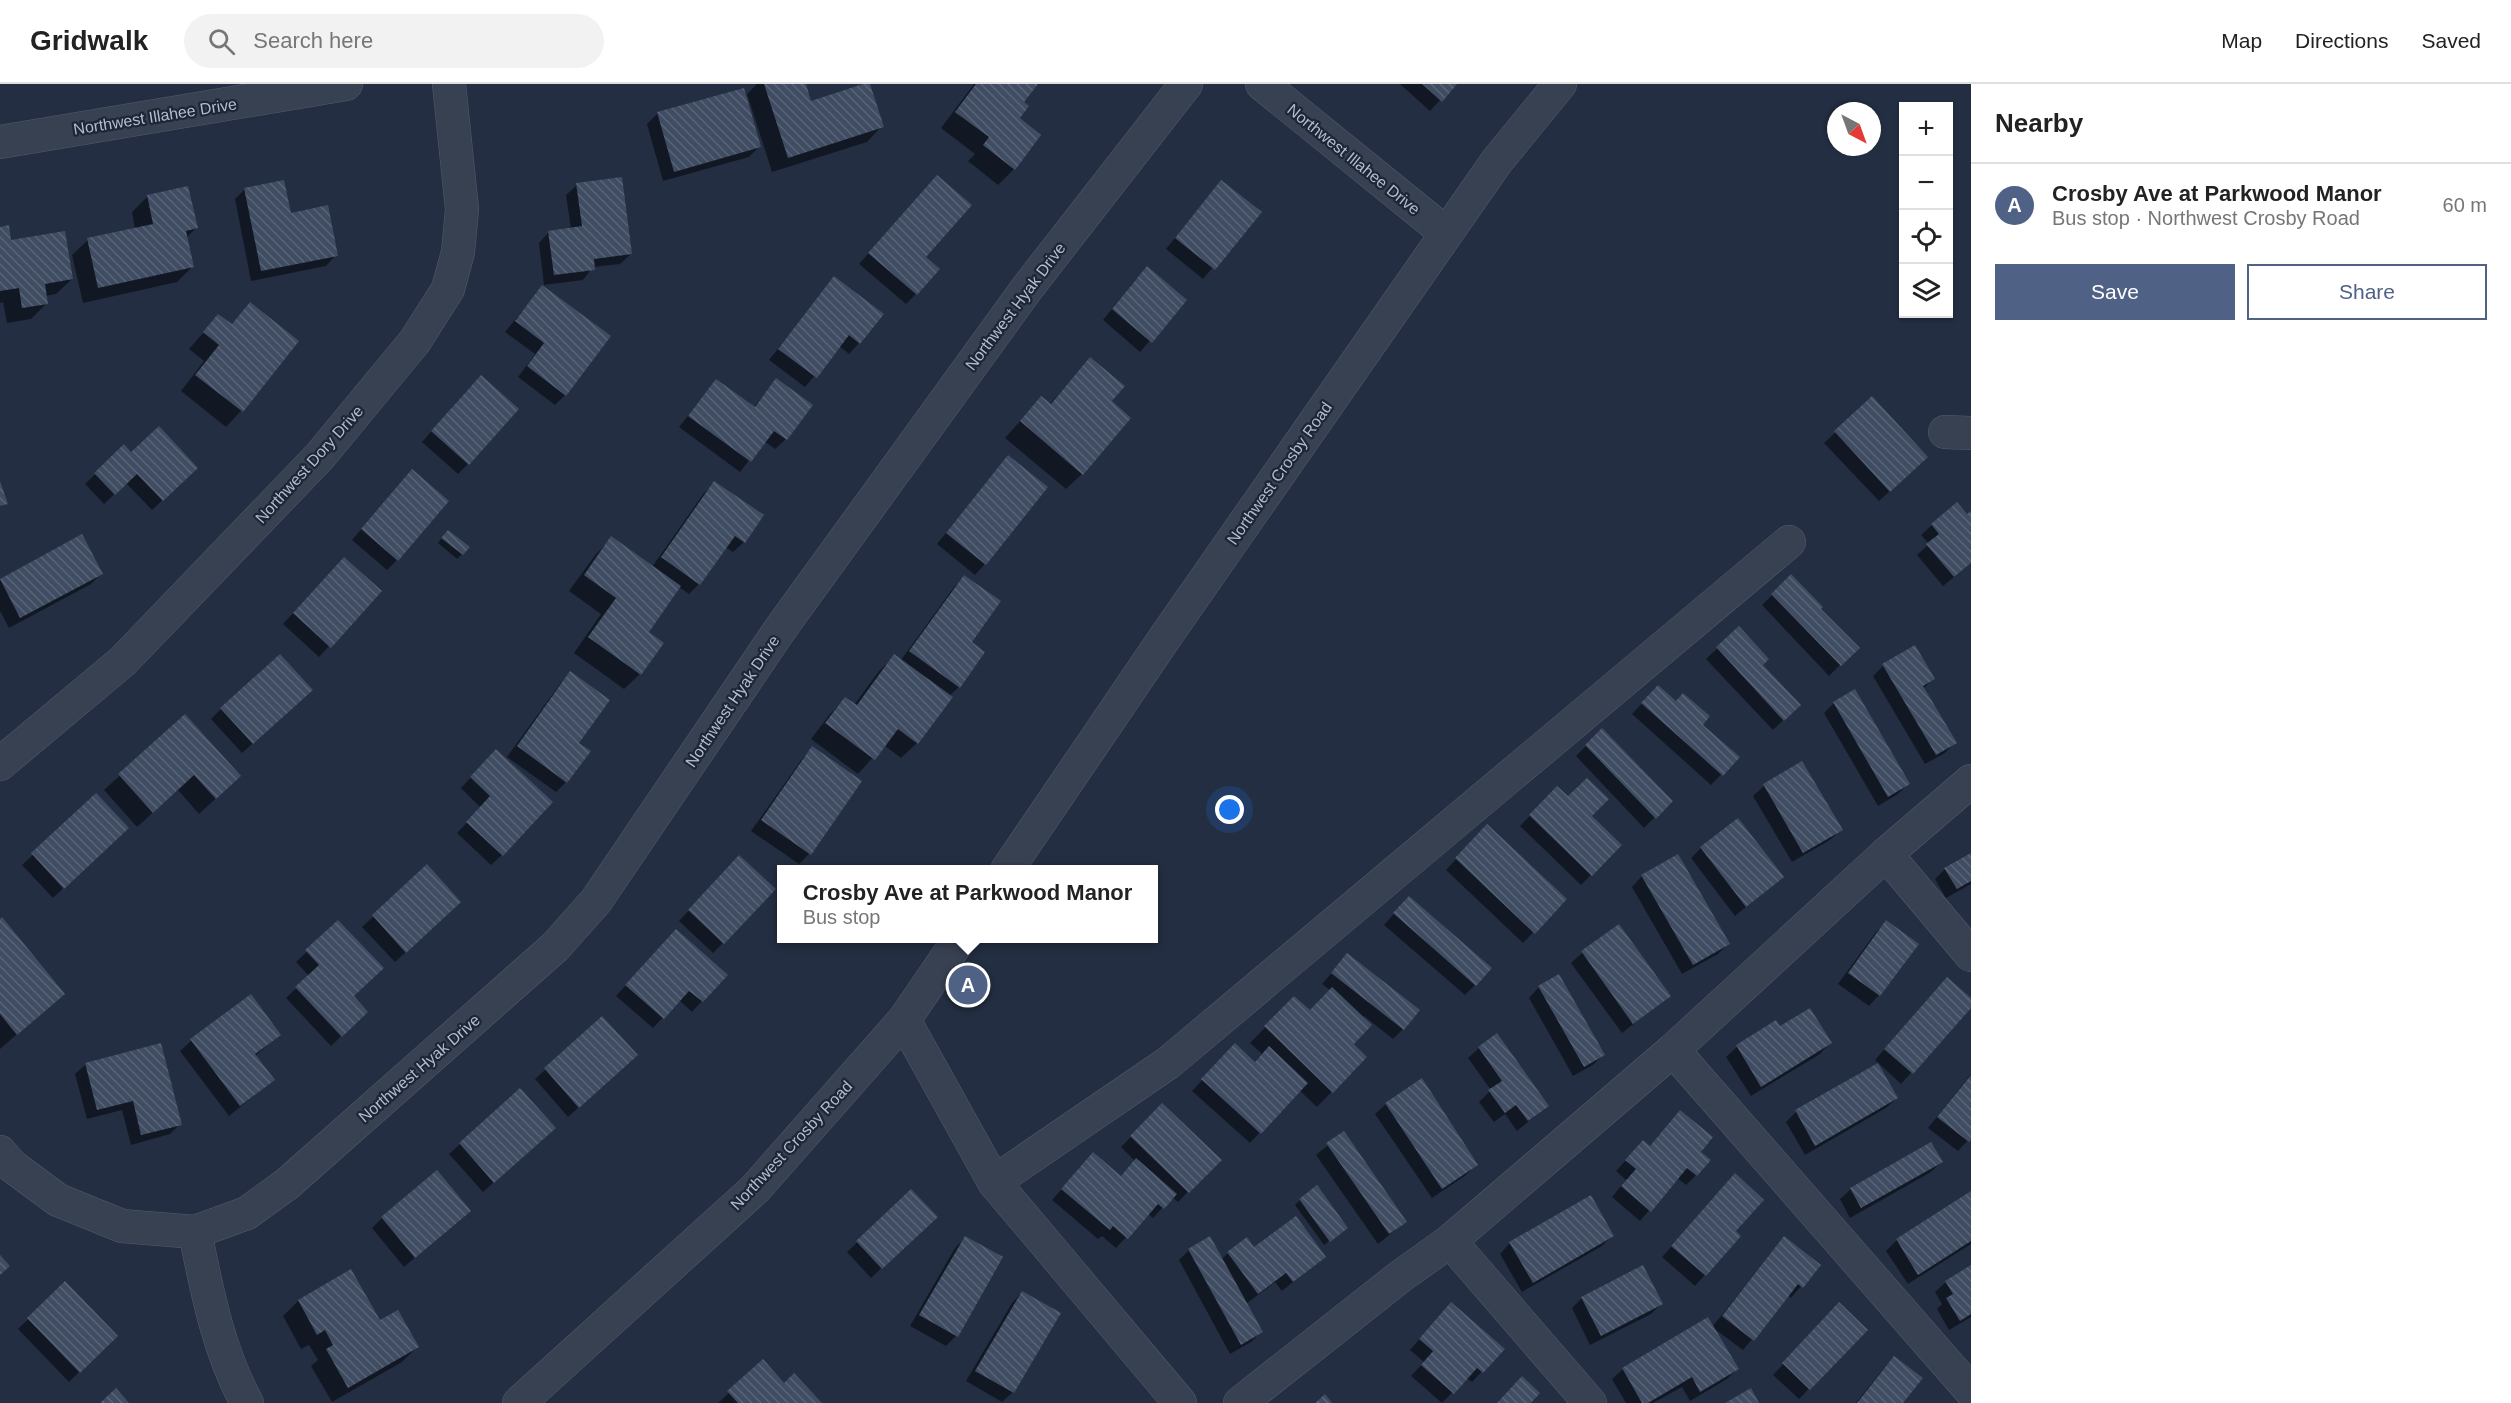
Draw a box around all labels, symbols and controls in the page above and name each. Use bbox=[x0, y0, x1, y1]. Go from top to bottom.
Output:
search box bbox=[184, 14, 604, 68]
text: Gridwalk bbox=[30, 25, 148, 56]
icon: search bbox=[205, 25, 238, 58]
text: Search here bbox=[253, 28, 373, 53]
text: Map bbox=[2221, 29, 2262, 52]
text: Directions bbox=[2295, 29, 2388, 52]
text: Saved bbox=[2421, 29, 2481, 52]
street label: Northwest Illahee Drive bbox=[72, 95, 238, 138]
street label: Northwest Illahee Drive bbox=[1284, 101, 1423, 218]
north arrow bbox=[1827, 102, 1881, 156]
map controls bbox=[1899, 102, 1953, 318]
button: + bbox=[1899, 102, 1953, 156]
text: Nearby bbox=[1995, 108, 2083, 138]
button: − bbox=[1899, 156, 1953, 210]
text: Crosby Ave at Parkwood Manor bbox=[2052, 181, 2382, 206]
text: A bbox=[2007, 194, 2022, 216]
text: 60 m bbox=[2443, 194, 2487, 216]
text: Bus stop · Northwest Crosby Road bbox=[2052, 207, 2360, 229]
button: locate bbox=[1899, 210, 1953, 264]
street label: Northwest Hyak Drive bbox=[962, 239, 1069, 373]
button: layers bbox=[1899, 264, 1953, 318]
button: Save bbox=[1995, 264, 2235, 320]
button: Share bbox=[2247, 264, 2487, 320]
street label: Northwest Crosby Road bbox=[1224, 399, 1335, 548]
street label: Northwest Dory Drive bbox=[252, 402, 367, 527]
street label: Northwest Hyak Drive bbox=[682, 632, 783, 770]
your location bbox=[1215, 795, 1244, 824]
popup bbox=[777, 865, 1158, 943]
text: Crosby Ave at Parkwood Manor bbox=[803, 880, 1132, 905]
text: Bus stop bbox=[803, 906, 880, 928]
pin: A bbox=[948, 962, 988, 1008]
street label: Northwest Hyak Drive bbox=[355, 1011, 483, 1126]
street label: Northwest Crosby Road bbox=[727, 1077, 855, 1213]

